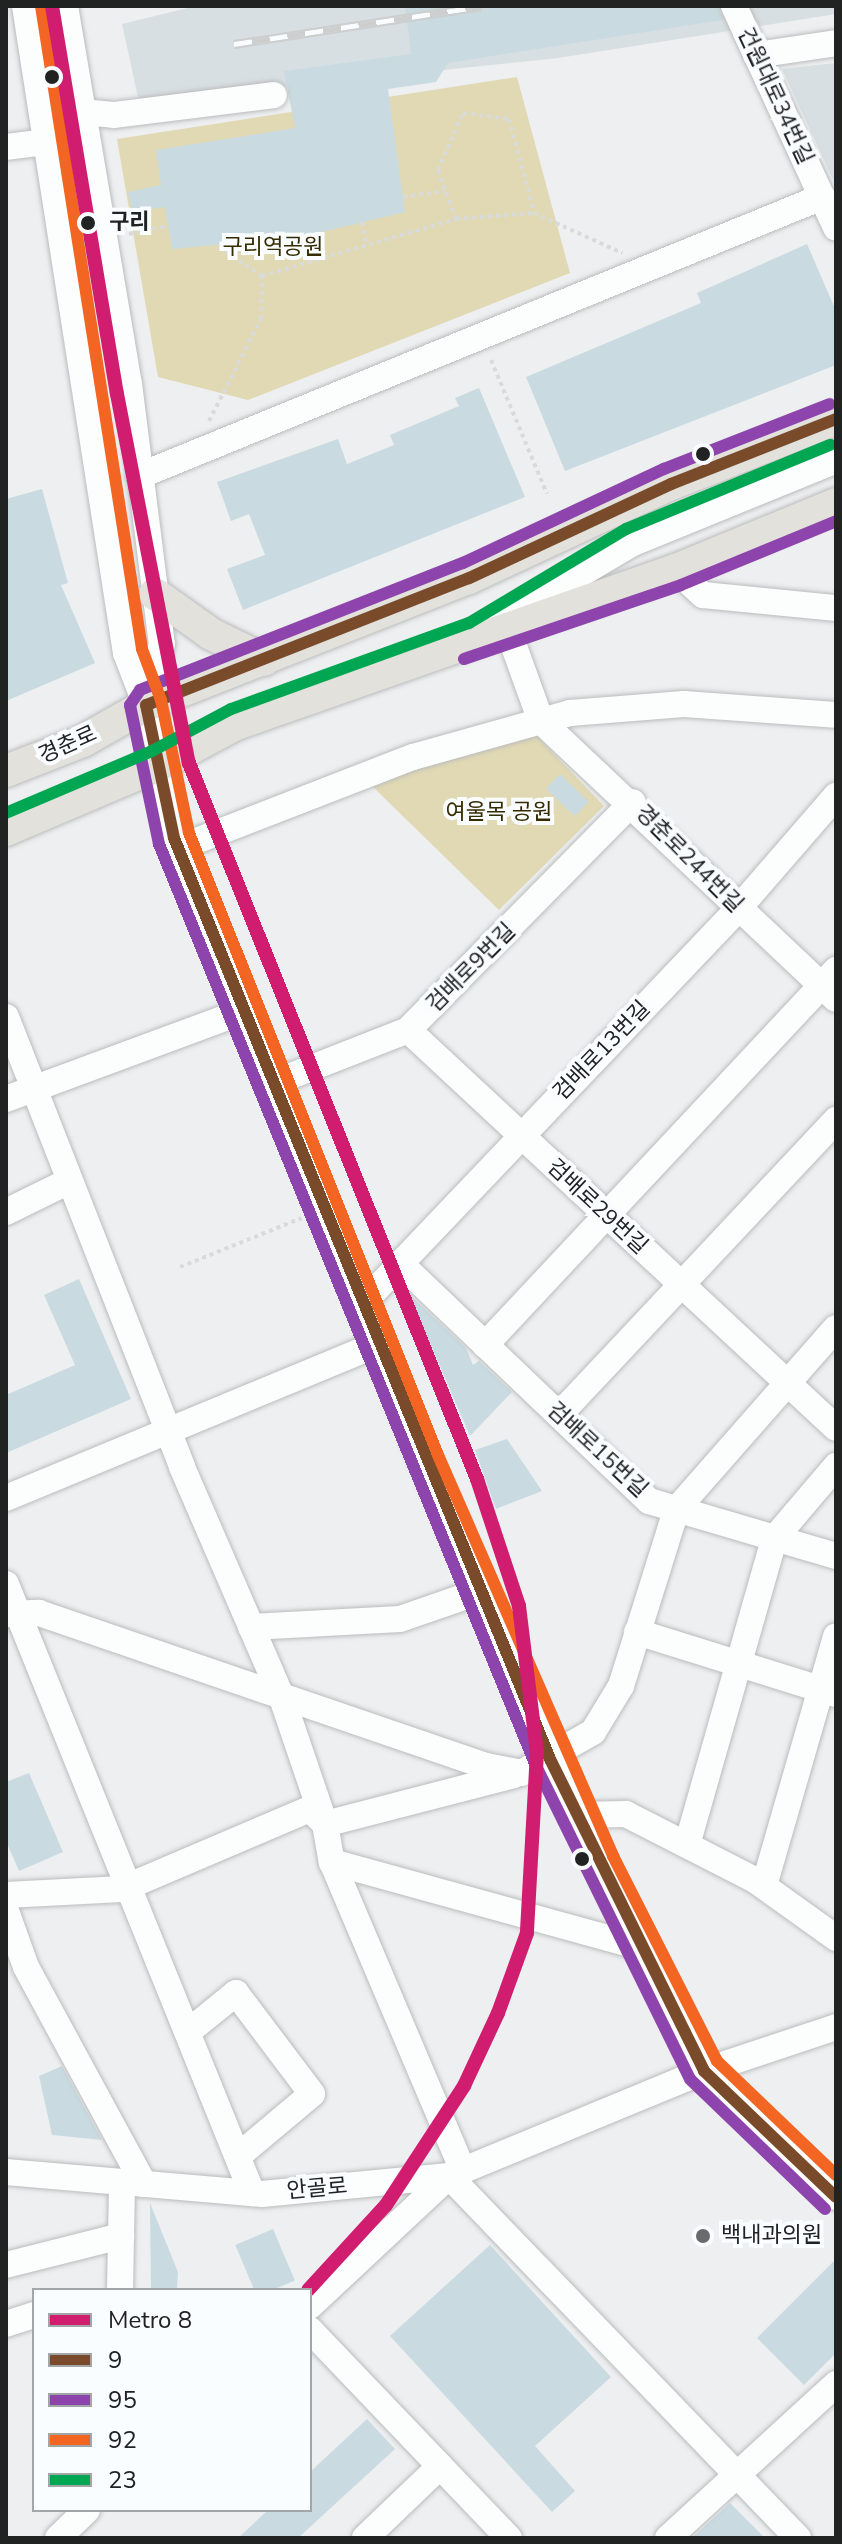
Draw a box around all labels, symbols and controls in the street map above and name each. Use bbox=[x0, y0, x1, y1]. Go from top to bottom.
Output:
street label: 건원대로34번길 bbox=[732, 23, 818, 169]
unlabelled marker bbox=[44, 69, 60, 85]
marker: 구리 bbox=[74, 209, 102, 237]
place label: 구리 bbox=[109, 210, 149, 236]
park label: 구리역공원 bbox=[222, 235, 324, 261]
unlabelled marker bbox=[695, 446, 711, 462]
street label: 경춘로 bbox=[35, 721, 101, 769]
park label: 여울목 공원 bbox=[446, 800, 552, 826]
street label: 경춘로244번길 bbox=[630, 800, 748, 918]
street label: 검배로9번길 bbox=[421, 918, 521, 1018]
street label: 검배로13번길 bbox=[548, 996, 656, 1106]
street label: 검배로29번길 bbox=[541, 1154, 653, 1260]
street label: 검배로15번길 bbox=[541, 1397, 653, 1503]
unlabelled marker bbox=[574, 1851, 590, 1867]
street label: 안골로 bbox=[286, 2173, 348, 2205]
place label: 백내과의원 bbox=[721, 2223, 822, 2249]
marker: 백내과의원 bbox=[692, 2225, 714, 2247]
legend bbox=[32, 2288, 312, 2512]
text: Metro 8 bbox=[108, 2304, 192, 2336]
text: 9 bbox=[108, 2344, 122, 2376]
text: 95 bbox=[108, 2384, 137, 2416]
text: 92 bbox=[108, 2424, 137, 2456]
text: 23 bbox=[108, 2464, 137, 2496]

